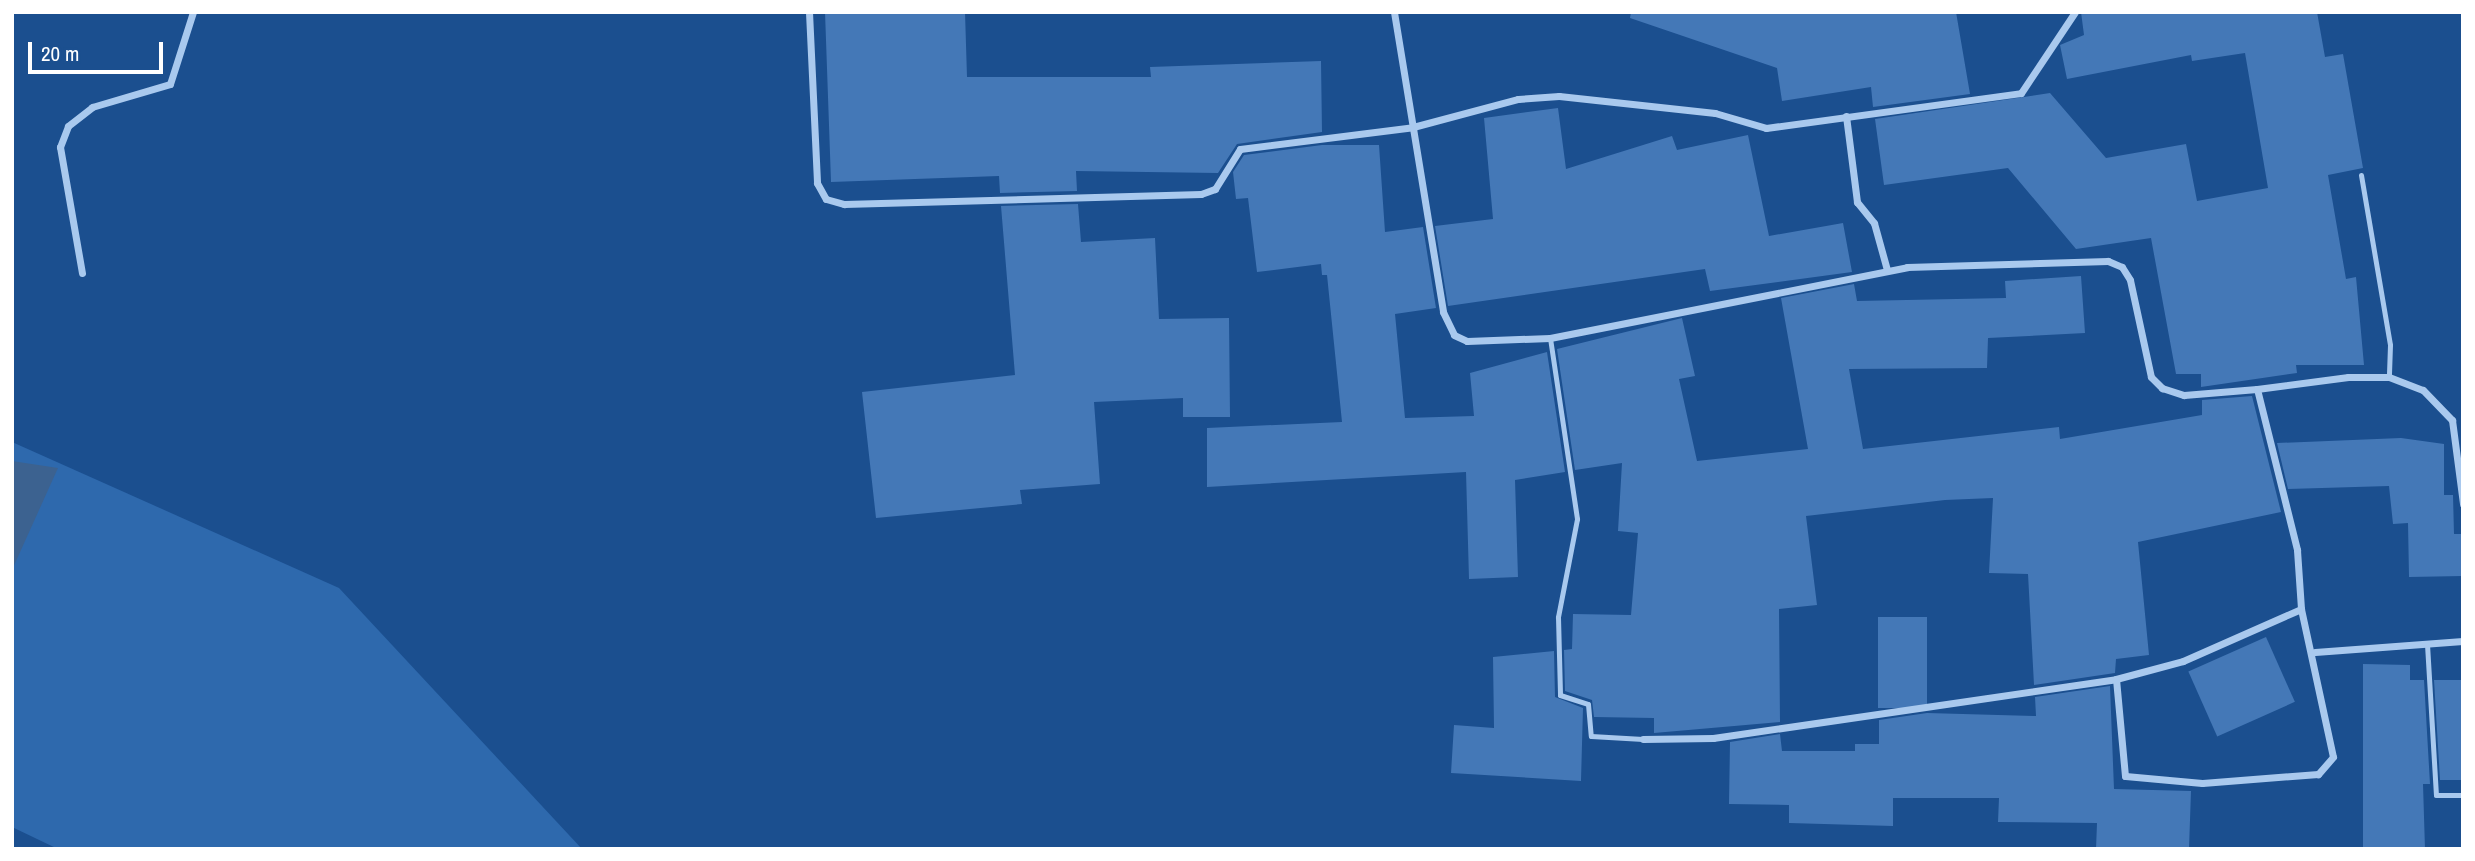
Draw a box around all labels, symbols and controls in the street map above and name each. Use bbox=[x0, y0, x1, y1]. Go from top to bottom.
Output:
scale bar bbox=[32, 28, 166, 72]
text: 20 m bbox=[41, 39, 79, 68]

